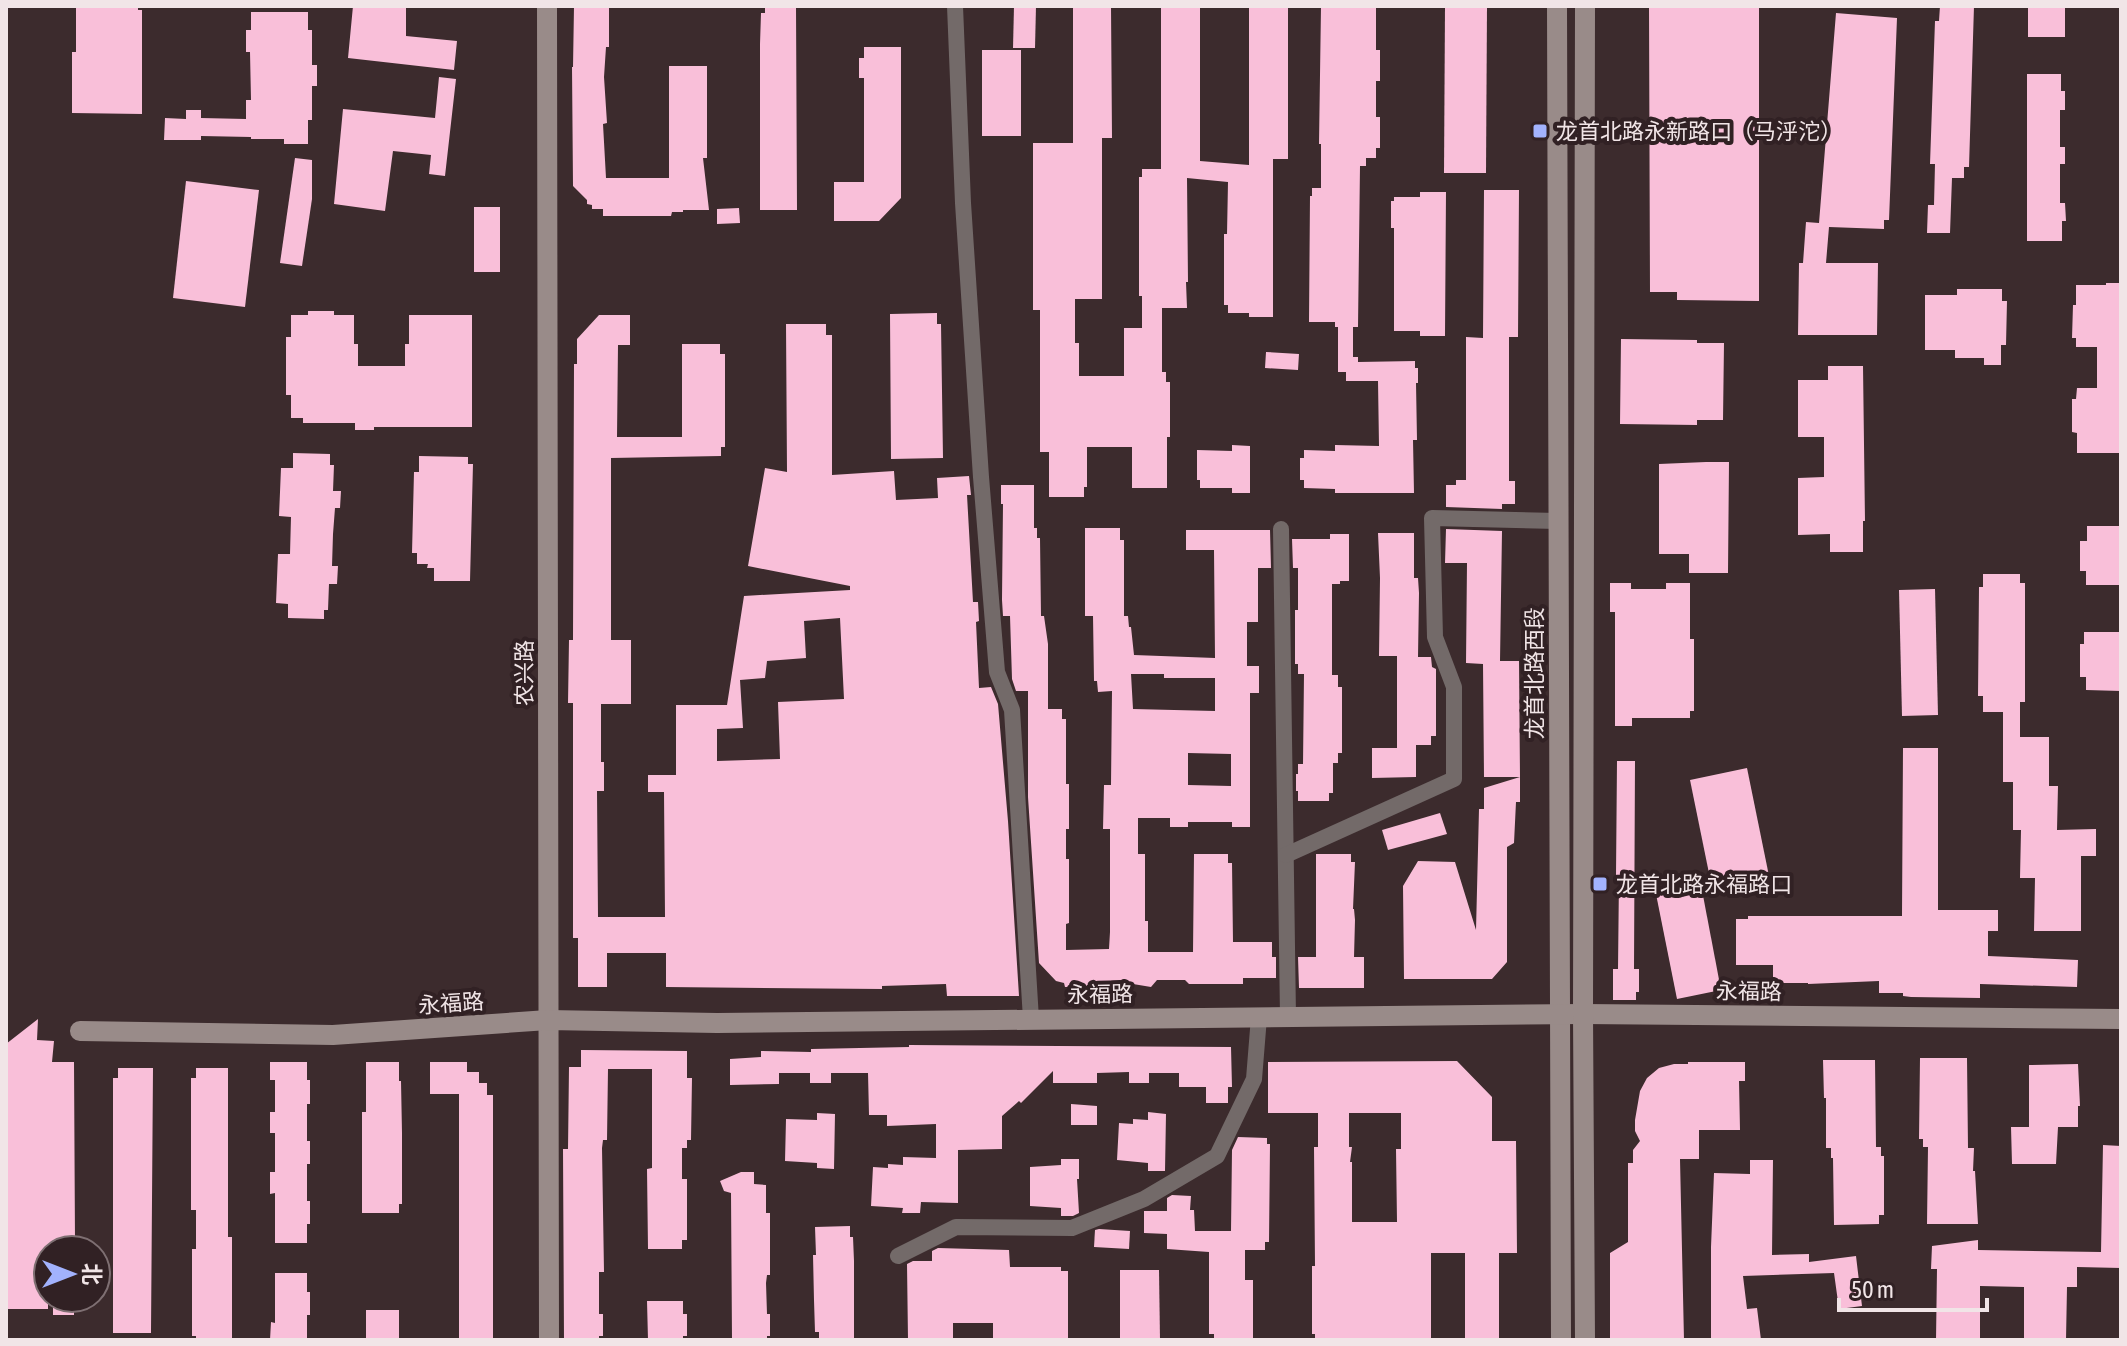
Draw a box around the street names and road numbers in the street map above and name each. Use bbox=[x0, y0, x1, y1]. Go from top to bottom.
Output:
street label: 龙首北路西段 bbox=[1521, 607, 1547, 739]
street label: 农兴路 bbox=[511, 640, 537, 706]
street label: 永福路 bbox=[1716, 977, 1782, 1005]
street label: 永福路 bbox=[1067, 980, 1133, 1008]
street label: 永福路 bbox=[417, 988, 485, 1018]

